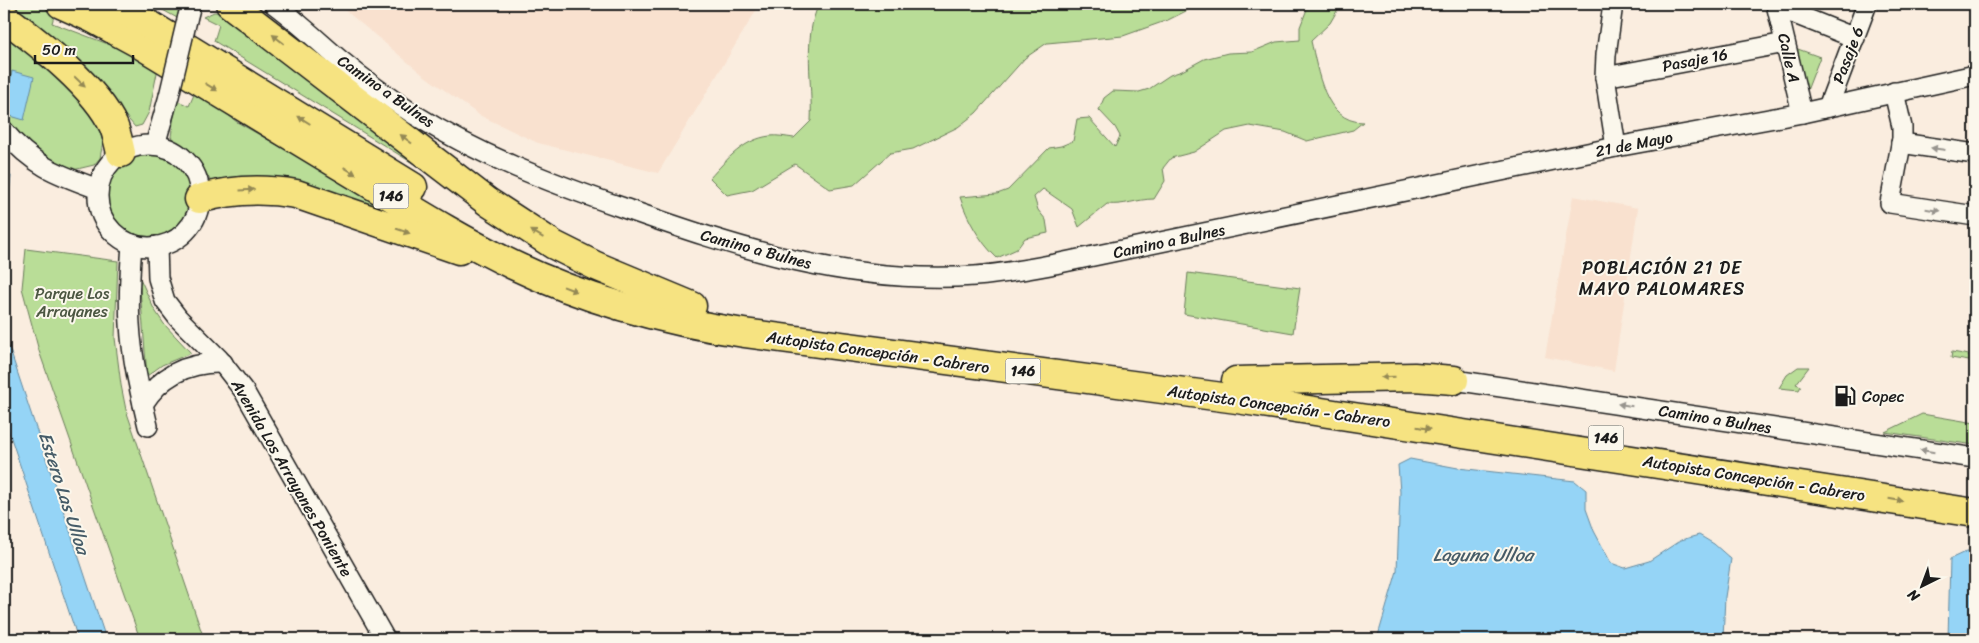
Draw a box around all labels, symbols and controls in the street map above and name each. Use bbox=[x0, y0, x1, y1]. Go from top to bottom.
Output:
street label: Pasaje 6 bbox=[1824, 22, 1872, 88]
street label: Calle A bbox=[1769, 30, 1809, 86]
scale bar bbox=[35, 32, 132, 64]
one-way arrow bbox=[271, 34, 284, 45]
text: 50 m bbox=[42, 37, 77, 63]
street label: Pasaje 16 bbox=[1660, 39, 1730, 81]
street label: Camino a Bulnes bbox=[331, 47, 441, 136]
one-way arrow bbox=[74, 76, 86, 88]
one-way arrow bbox=[204, 83, 217, 92]
one-way arrow bbox=[297, 115, 310, 124]
street label: 21 de Mayo bbox=[1593, 122, 1675, 166]
one-way arrow bbox=[399, 135, 412, 145]
one-way arrow bbox=[1930, 145, 1946, 153]
one-way arrow bbox=[343, 167, 356, 176]
road number: 146 bbox=[374, 184, 408, 208]
one-way arrow bbox=[239, 186, 255, 194]
one-way arrow bbox=[1925, 206, 1941, 214]
street label: Camino a Bulnes bbox=[1110, 215, 1228, 267]
street label: Camino a Bulnes bbox=[697, 220, 815, 278]
one-way arrow bbox=[395, 228, 410, 235]
one-way arrow bbox=[531, 230, 544, 239]
district label: POBLACIÓN 21 DE MAYO PALOMARES bbox=[1579, 252, 1745, 305]
park label: Parque Los Arrayanes bbox=[35, 279, 110, 326]
one-way arrow bbox=[563, 285, 577, 293]
street label: Autopista Concepción - Cabrero bbox=[764, 322, 991, 382]
road number: 146 bbox=[1006, 358, 1040, 384]
street label: Avenida Los Arrayanes Poniente bbox=[223, 373, 361, 583]
one-way arrow bbox=[1380, 373, 1396, 381]
street label: Autopista Concepción - Cabrero bbox=[1165, 376, 1392, 436]
place label: Copec bbox=[1862, 382, 1905, 411]
fuel station icon: Copec bbox=[1832, 383, 1858, 409]
street label: Camino a Bulnes bbox=[1657, 396, 1774, 442]
one-way arrow bbox=[1617, 401, 1633, 409]
one-way arrow bbox=[1416, 424, 1432, 432]
road number: 146 bbox=[1588, 426, 1624, 450]
water label: Estero Las Ulloa bbox=[29, 428, 99, 560]
street label: Autopista Concepción - Cabrero bbox=[1640, 446, 1867, 510]
one-way arrow bbox=[1919, 447, 1935, 455]
one-way arrow bbox=[1888, 497, 1904, 505]
water label: Laguna Ulloa bbox=[1433, 539, 1535, 571]
north arrow bbox=[1896, 560, 1946, 610]
text: N bbox=[1901, 583, 1926, 608]

